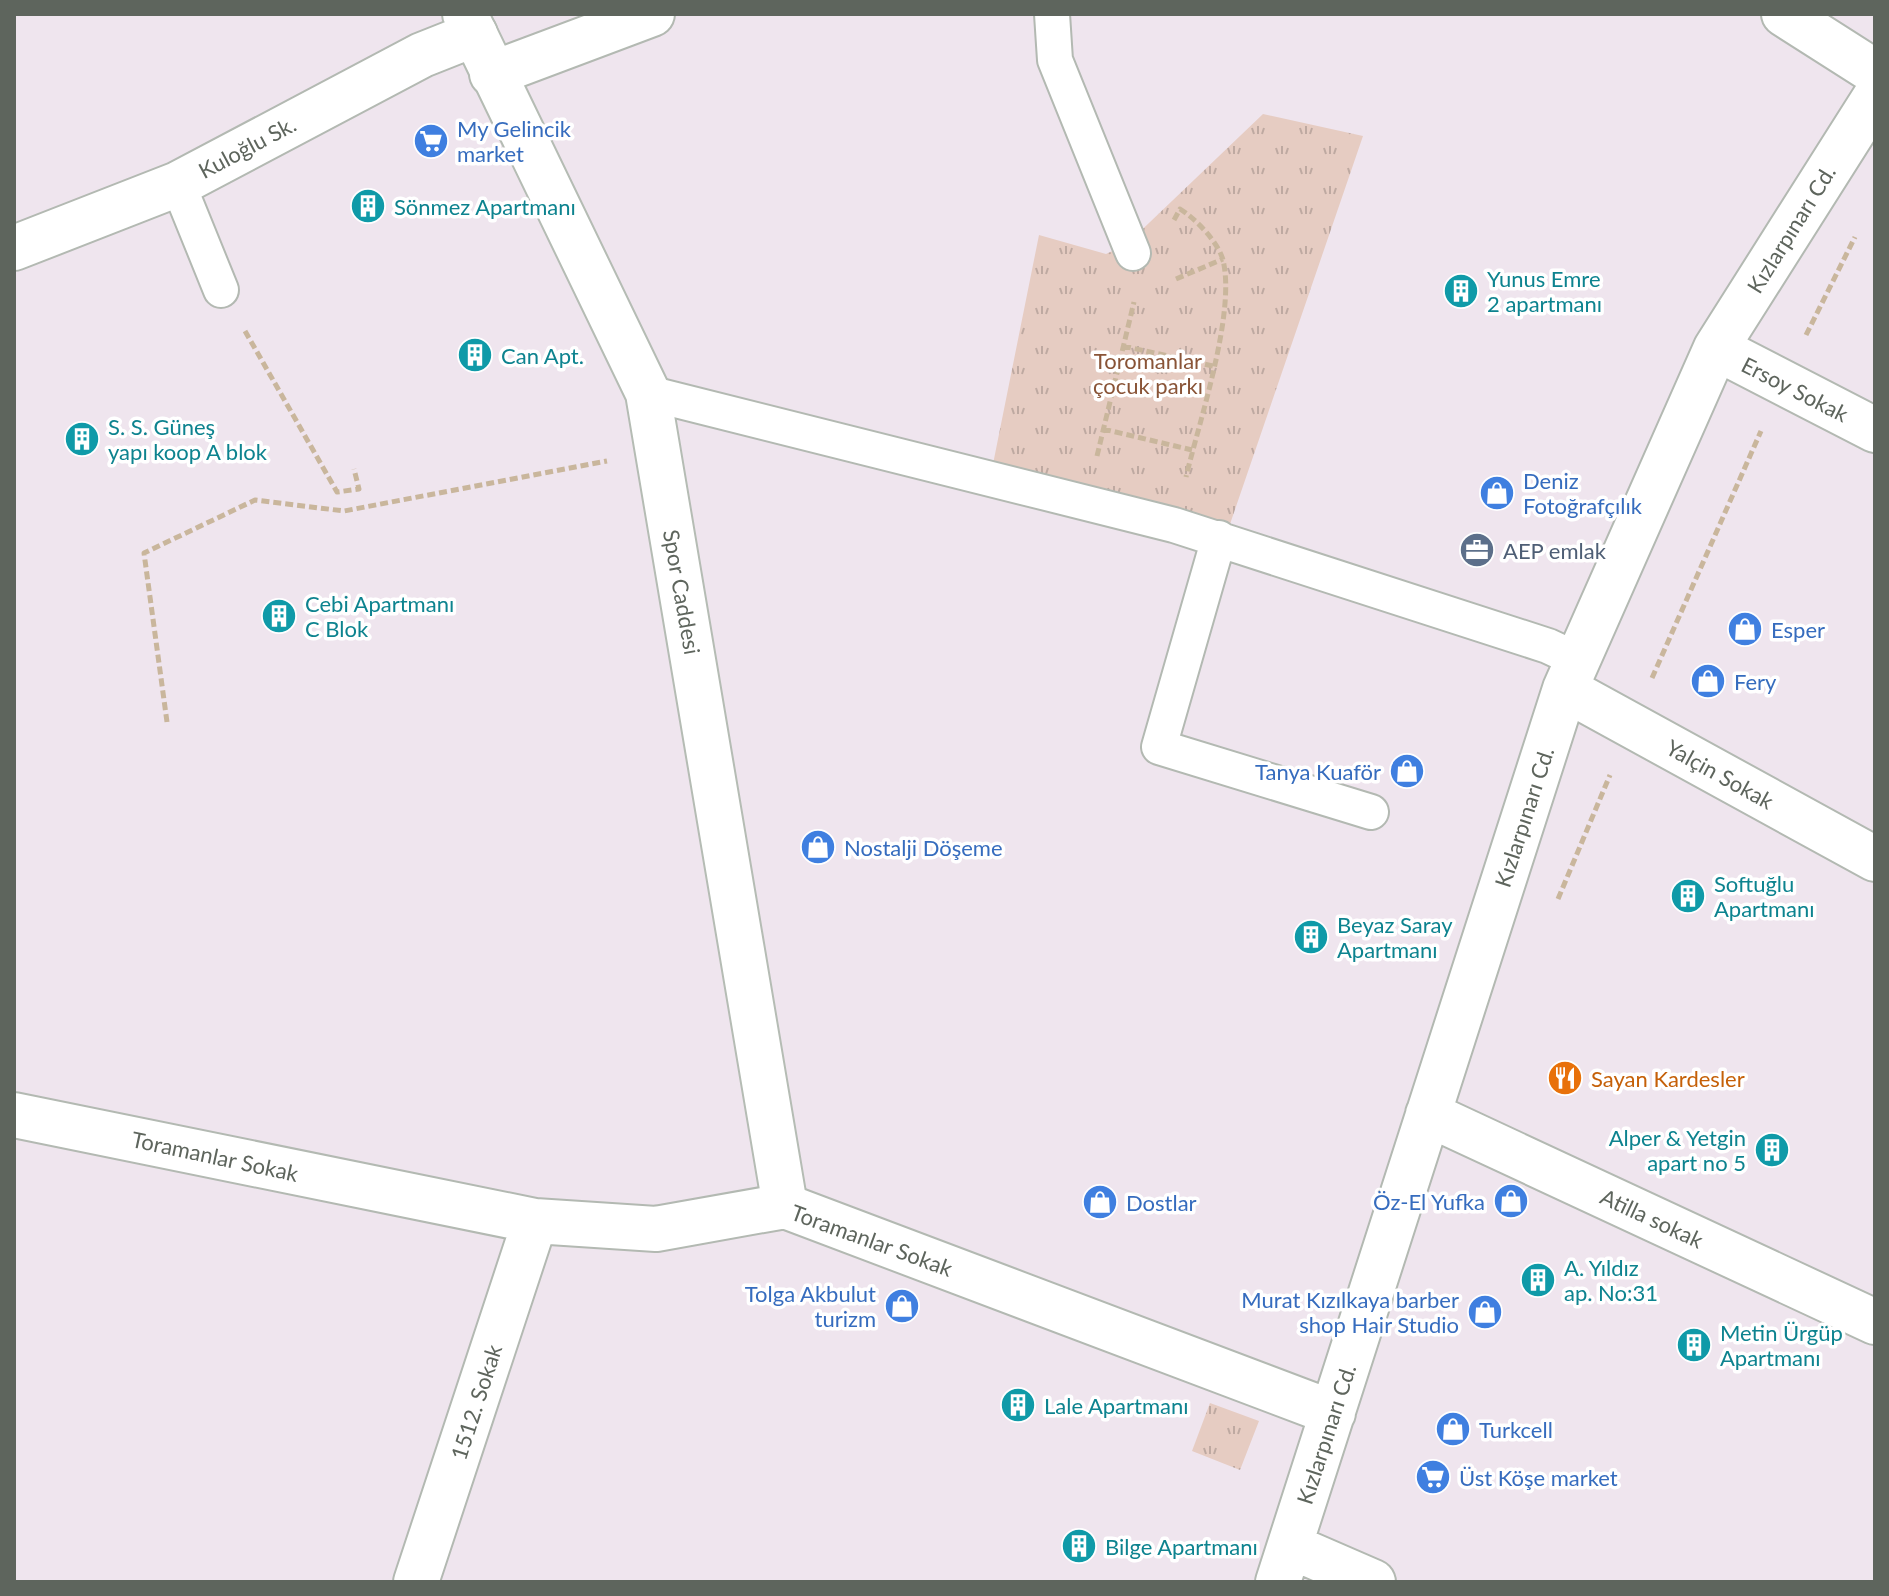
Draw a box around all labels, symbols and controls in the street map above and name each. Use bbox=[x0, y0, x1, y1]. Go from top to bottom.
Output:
street label: Kuloğlu Sk. bbox=[194, 110, 300, 184]
place label: My Gelincik market bbox=[457, 115, 572, 167]
supermarket icon: My Gelincik market bbox=[412, 122, 450, 160]
street label: Kızlarpınarı Cd. bbox=[1741, 160, 1841, 298]
building icon: Sönmez Apartmanı bbox=[349, 187, 387, 225]
place label: Sönmez Apartmanı bbox=[394, 193, 576, 220]
place label: Yunus Emre 2 apartmanı bbox=[1487, 265, 1602, 317]
building icon: Yunus Emre 2 apartmanı bbox=[1442, 272, 1480, 310]
building icon: Can Apt. bbox=[456, 336, 494, 374]
place label: Can Apt. bbox=[501, 342, 584, 369]
park label: Toromanlar çocuk parkı bbox=[1093, 347, 1203, 399]
street label: Ersoy Sokak bbox=[1737, 351, 1854, 428]
place label: S. S. Güneş yapı koop A blok bbox=[108, 413, 268, 465]
building icon: S. S. Güneş yapı koop A blok bbox=[63, 420, 101, 458]
place label: Deniz Fotoğrafçılık bbox=[1523, 467, 1643, 519]
shop icon: Deniz Fotoğrafçılık bbox=[1478, 474, 1516, 512]
street label: Spor Caddesi bbox=[658, 527, 706, 657]
office icon: AEP emlak bbox=[1458, 531, 1496, 569]
place label: AEP emlak bbox=[1503, 537, 1607, 564]
place label: Cebi Apartmanı C Blok bbox=[305, 590, 454, 642]
building icon: Cebi Apartmanı C Blok bbox=[260, 597, 298, 635]
shop icon: Esper bbox=[1726, 610, 1764, 648]
place label: Esper bbox=[1771, 616, 1825, 643]
shop icon: Fery bbox=[1689, 662, 1727, 700]
place label: Fery bbox=[1734, 668, 1777, 695]
street label: Yalçin Sokak bbox=[1662, 733, 1779, 815]
street label: Kızlarpınarı Cd. bbox=[1489, 744, 1559, 890]
shop icon: Tanya Kuaför bbox=[1388, 752, 1426, 790]
place label: Tanya Kuaför bbox=[1255, 758, 1381, 785]
shop icon: Nostalji Döşeme bbox=[799, 828, 837, 866]
place label: Nostalji Döşeme bbox=[844, 834, 1003, 861]
place label: Softuğlu Apartmanı bbox=[1714, 870, 1815, 922]
building icon: Softuğlu Apartmanı bbox=[1669, 877, 1707, 915]
place label: Beyaz Saray Apartmanı bbox=[1337, 911, 1453, 963]
building icon: Beyaz Saray Apartmanı bbox=[1292, 918, 1330, 956]
restaurant icon: Sayan Kardesler bbox=[1546, 1059, 1584, 1097]
place label: Sayan Kardesler bbox=[1591, 1065, 1745, 1092]
place label: Alper & Yetgin apart no 5 bbox=[1609, 1124, 1746, 1176]
street label: Toramanlar Sokak bbox=[129, 1125, 302, 1187]
building icon: Alper & Yetgin apart no 5 bbox=[1753, 1131, 1791, 1169]
shop icon: Öz-El Yufka bbox=[1492, 1182, 1530, 1220]
shop icon: Dostlar bbox=[1081, 1183, 1119, 1221]
street label: Atilla sokak bbox=[1596, 1183, 1708, 1254]
place label: Öz-El Yufka bbox=[1373, 1188, 1485, 1215]
place label: Dostlar bbox=[1126, 1189, 1197, 1216]
street label: Toramanlar Sokak bbox=[788, 1198, 957, 1282]
place label: A. Yıldız ap. No:31 bbox=[1564, 1254, 1658, 1306]
building icon: A. Yıldız ap. No:31 bbox=[1519, 1261, 1557, 1299]
place label: Tolga Akbulut turizm bbox=[745, 1280, 876, 1332]
place label: Murat Kızılkaya barber shop Hair Studio bbox=[1241, 1286, 1459, 1338]
shop icon: Tolga Akbulut turizm bbox=[883, 1287, 921, 1325]
shop icon: Murat Kızılkaya barber shop Hair Studio bbox=[1466, 1293, 1504, 1331]
place label: Metin Ürgüp Apartmanı bbox=[1720, 1319, 1843, 1371]
building icon: Metin Ürgüp Apartmanı bbox=[1675, 1326, 1713, 1364]
street label: 1512. Sokak bbox=[445, 1340, 508, 1463]
street label: Kızlarpınarı Cd. bbox=[1291, 1361, 1361, 1507]
building icon: Lale Apartmanı bbox=[999, 1386, 1037, 1424]
place label: Lale Apartmanı bbox=[1044, 1392, 1189, 1419]
shop icon: Turkcell bbox=[1434, 1410, 1472, 1448]
place label: Turkcell bbox=[1479, 1416, 1553, 1443]
supermarket icon: Üst Köşe market bbox=[1414, 1458, 1452, 1496]
place label: Üst Köşe market bbox=[1459, 1464, 1618, 1491]
building icon: Bilge Apartmanı bbox=[1060, 1527, 1098, 1565]
place label: Bilge Apartmanı bbox=[1105, 1533, 1258, 1560]

